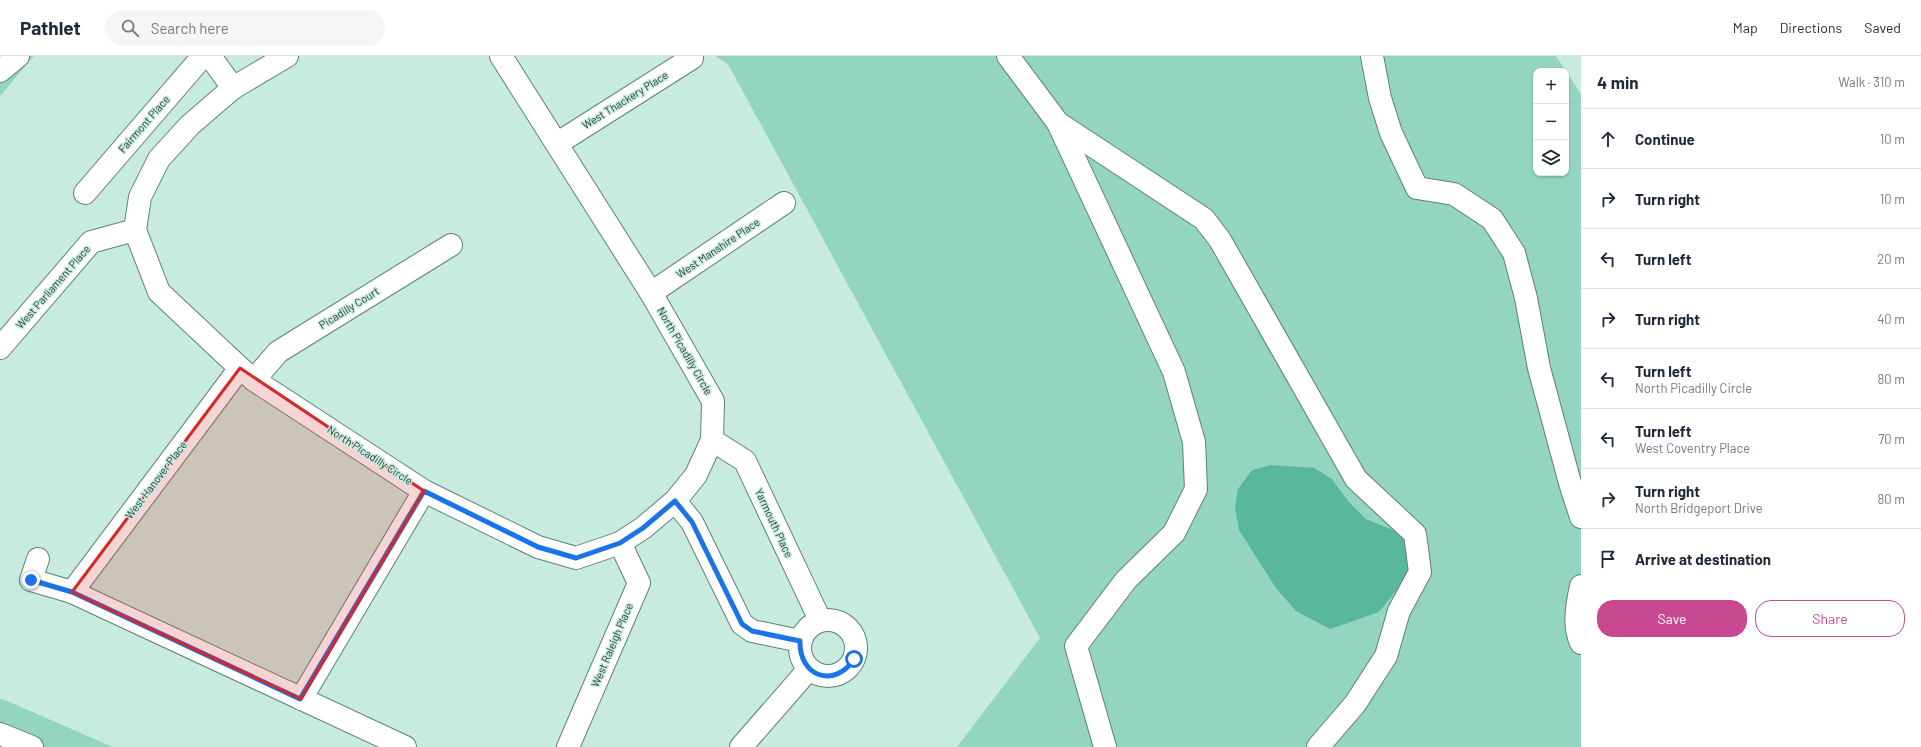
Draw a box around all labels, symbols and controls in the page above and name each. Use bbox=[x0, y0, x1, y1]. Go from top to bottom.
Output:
search box bbox=[105, 10, 385, 46]
text: Pathlet bbox=[20, 16, 81, 39]
icon: search bbox=[119, 17, 141, 39]
text: Search here bbox=[151, 19, 229, 37]
text: Map bbox=[1733, 19, 1758, 36]
text: Directions bbox=[1780, 19, 1842, 36]
text: Saved bbox=[1864, 19, 1901, 36]
street label: West Thackery Place bbox=[579, 68, 670, 131]
map controls bbox=[1533, 68, 1569, 176]
button: + bbox=[1533, 68, 1569, 104]
text: 4 min bbox=[1597, 72, 1639, 92]
text: Walk · 310 m bbox=[1838, 74, 1905, 90]
street label: Fairmont Place bbox=[115, 92, 172, 155]
button: − bbox=[1533, 104, 1569, 140]
icon: ahead bbox=[1597, 128, 1619, 150]
text: Continue bbox=[1635, 130, 1695, 148]
text: 10 m bbox=[1880, 131, 1905, 147]
button: layers bbox=[1533, 140, 1569, 176]
icon: right bbox=[1597, 188, 1619, 210]
text: Turn right bbox=[1635, 190, 1700, 208]
text: 10 m bbox=[1880, 191, 1905, 207]
street label: West Manshire Place bbox=[673, 215, 762, 280]
street label: West Parliament Place bbox=[13, 242, 93, 331]
icon: left bbox=[1597, 248, 1619, 270]
text: Turn left bbox=[1635, 250, 1691, 268]
text: 20 m bbox=[1877, 251, 1905, 267]
street label: Picadilly Court bbox=[316, 284, 381, 331]
street label: North Picadilly Circle bbox=[655, 305, 716, 397]
icon: right bbox=[1597, 308, 1619, 330]
text: Turn right bbox=[1635, 310, 1700, 328]
text: 40 m bbox=[1877, 311, 1905, 327]
text: Turn left bbox=[1635, 362, 1691, 380]
icon: left bbox=[1597, 368, 1619, 390]
text: 80 m bbox=[1878, 371, 1905, 387]
text: North Picadilly Circle bbox=[1635, 380, 1752, 396]
street label: North Picadilly Circle bbox=[325, 422, 415, 487]
text: Turn left bbox=[1635, 422, 1691, 440]
icon: left bbox=[1597, 428, 1619, 450]
text: 70 m bbox=[1878, 431, 1905, 447]
street label: West Hanover Place bbox=[122, 438, 189, 521]
text: West Coventry Place bbox=[1635, 440, 1750, 456]
text: Turn right bbox=[1635, 482, 1700, 500]
street label: Yarmouth Place bbox=[753, 486, 796, 559]
icon: right bbox=[1597, 488, 1619, 510]
text: 80 m bbox=[1878, 491, 1905, 507]
text: North Bridgeport Drive bbox=[1635, 500, 1763, 516]
icon: arrive bbox=[1597, 548, 1619, 570]
text: Arrive at destination bbox=[1635, 550, 1771, 568]
route end bbox=[22, 571, 40, 589]
button: Save bbox=[1597, 600, 1747, 637]
button: Share bbox=[1755, 600, 1905, 637]
street label: West Raleigh Place bbox=[588, 601, 635, 689]
route start bbox=[845, 650, 863, 668]

